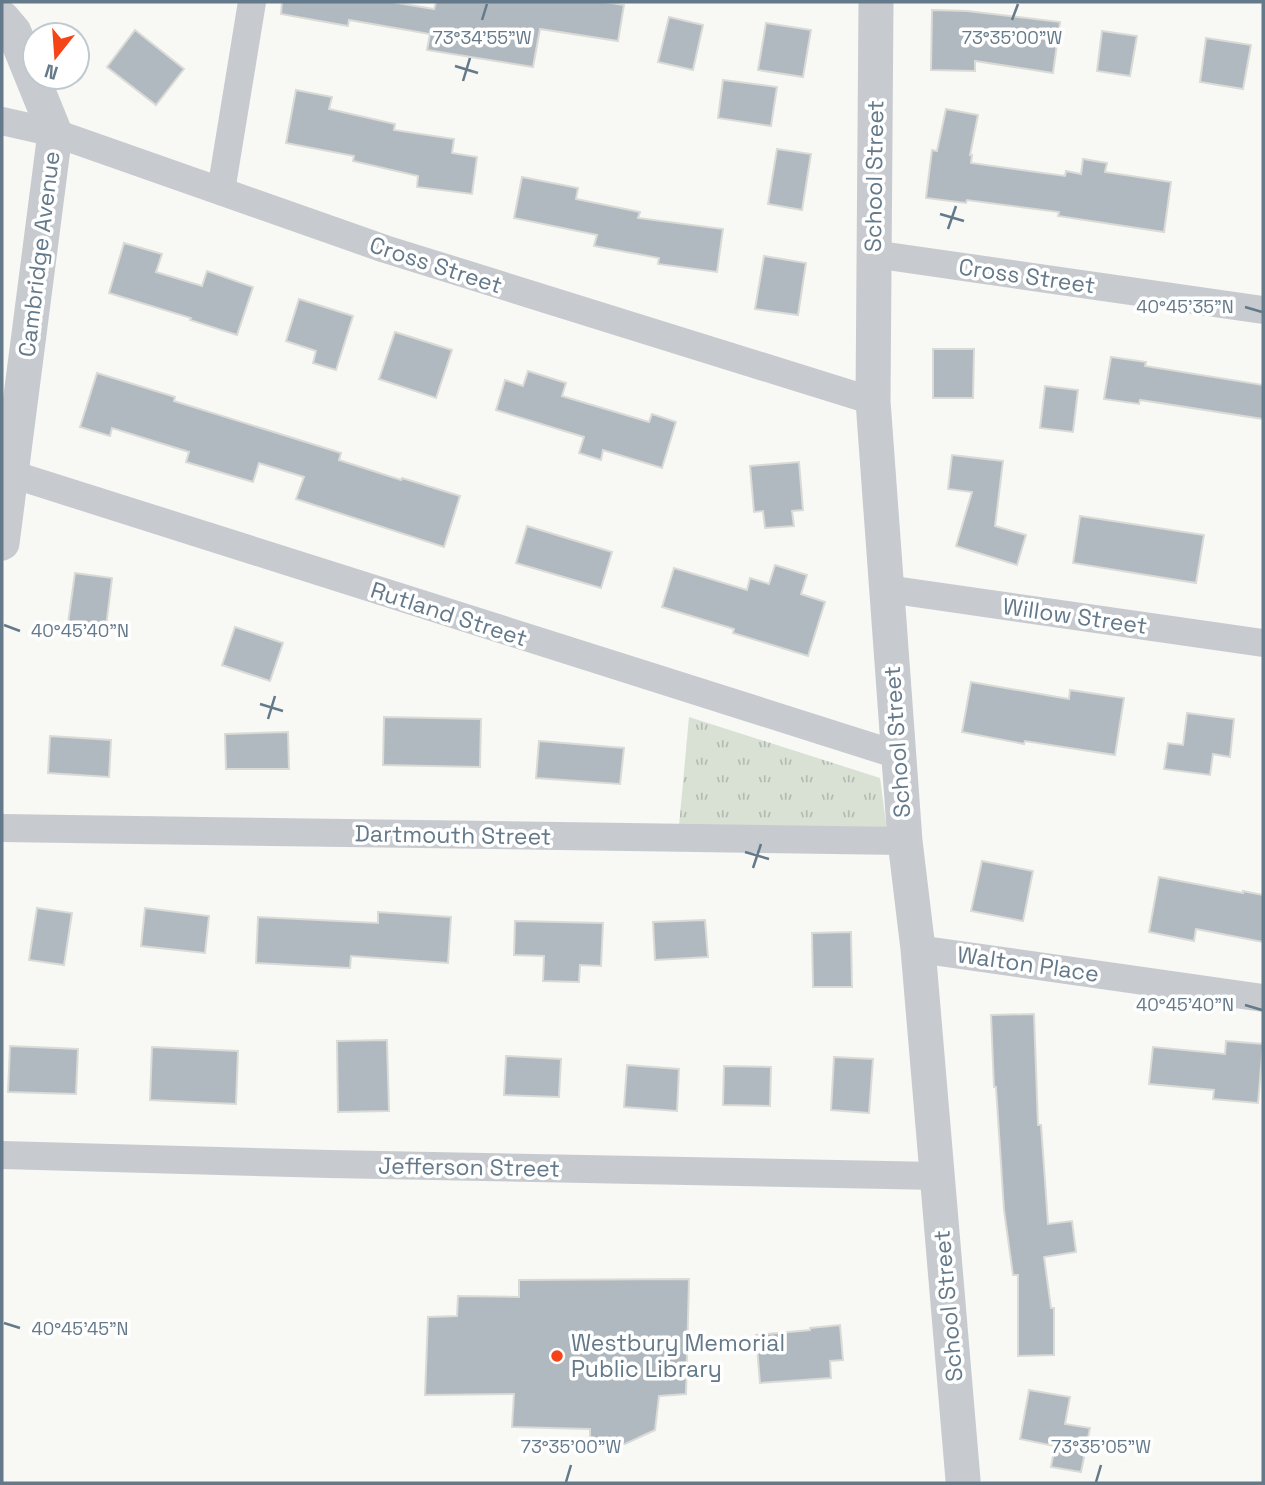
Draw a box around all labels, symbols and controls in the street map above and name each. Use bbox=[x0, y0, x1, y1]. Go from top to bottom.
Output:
north arrow bbox=[21, 21, 91, 91]
text: 73°34'55"W bbox=[433, 26, 532, 49]
text: 73°35'00"W bbox=[962, 26, 1063, 49]
text: N bbox=[41, 58, 61, 86]
street label: School Street bbox=[858, 100, 890, 252]
street label: Cambridge Avenue bbox=[12, 149, 66, 359]
street label: Cross Street bbox=[366, 229, 506, 301]
street label: Cross Street bbox=[957, 252, 1097, 300]
text: 40°45'35"N bbox=[1136, 295, 1234, 318]
street label: Rutland Street bbox=[367, 575, 531, 653]
street label: Willow Street bbox=[1001, 591, 1149, 641]
text: 40°45'40"N bbox=[31, 619, 129, 642]
street label: School Street bbox=[877, 665, 917, 819]
street label: Dartmouth Street bbox=[354, 818, 552, 852]
street label: Walton Place bbox=[955, 939, 1101, 989]
text: 40°45'40"N bbox=[1136, 993, 1234, 1016]
street label: Jefferson Street bbox=[378, 1150, 560, 1184]
street label: School Street bbox=[926, 1229, 970, 1383]
text: 40°45'45"N bbox=[31, 1317, 129, 1340]
place label: Westbury Memorial Public Library bbox=[571, 1328, 785, 1384]
marker: Westbury Memorial Public Library bbox=[549, 1348, 565, 1364]
text: 73°35'00"W bbox=[521, 1435, 622, 1458]
text: 73°35'05"W bbox=[1051, 1435, 1151, 1458]

